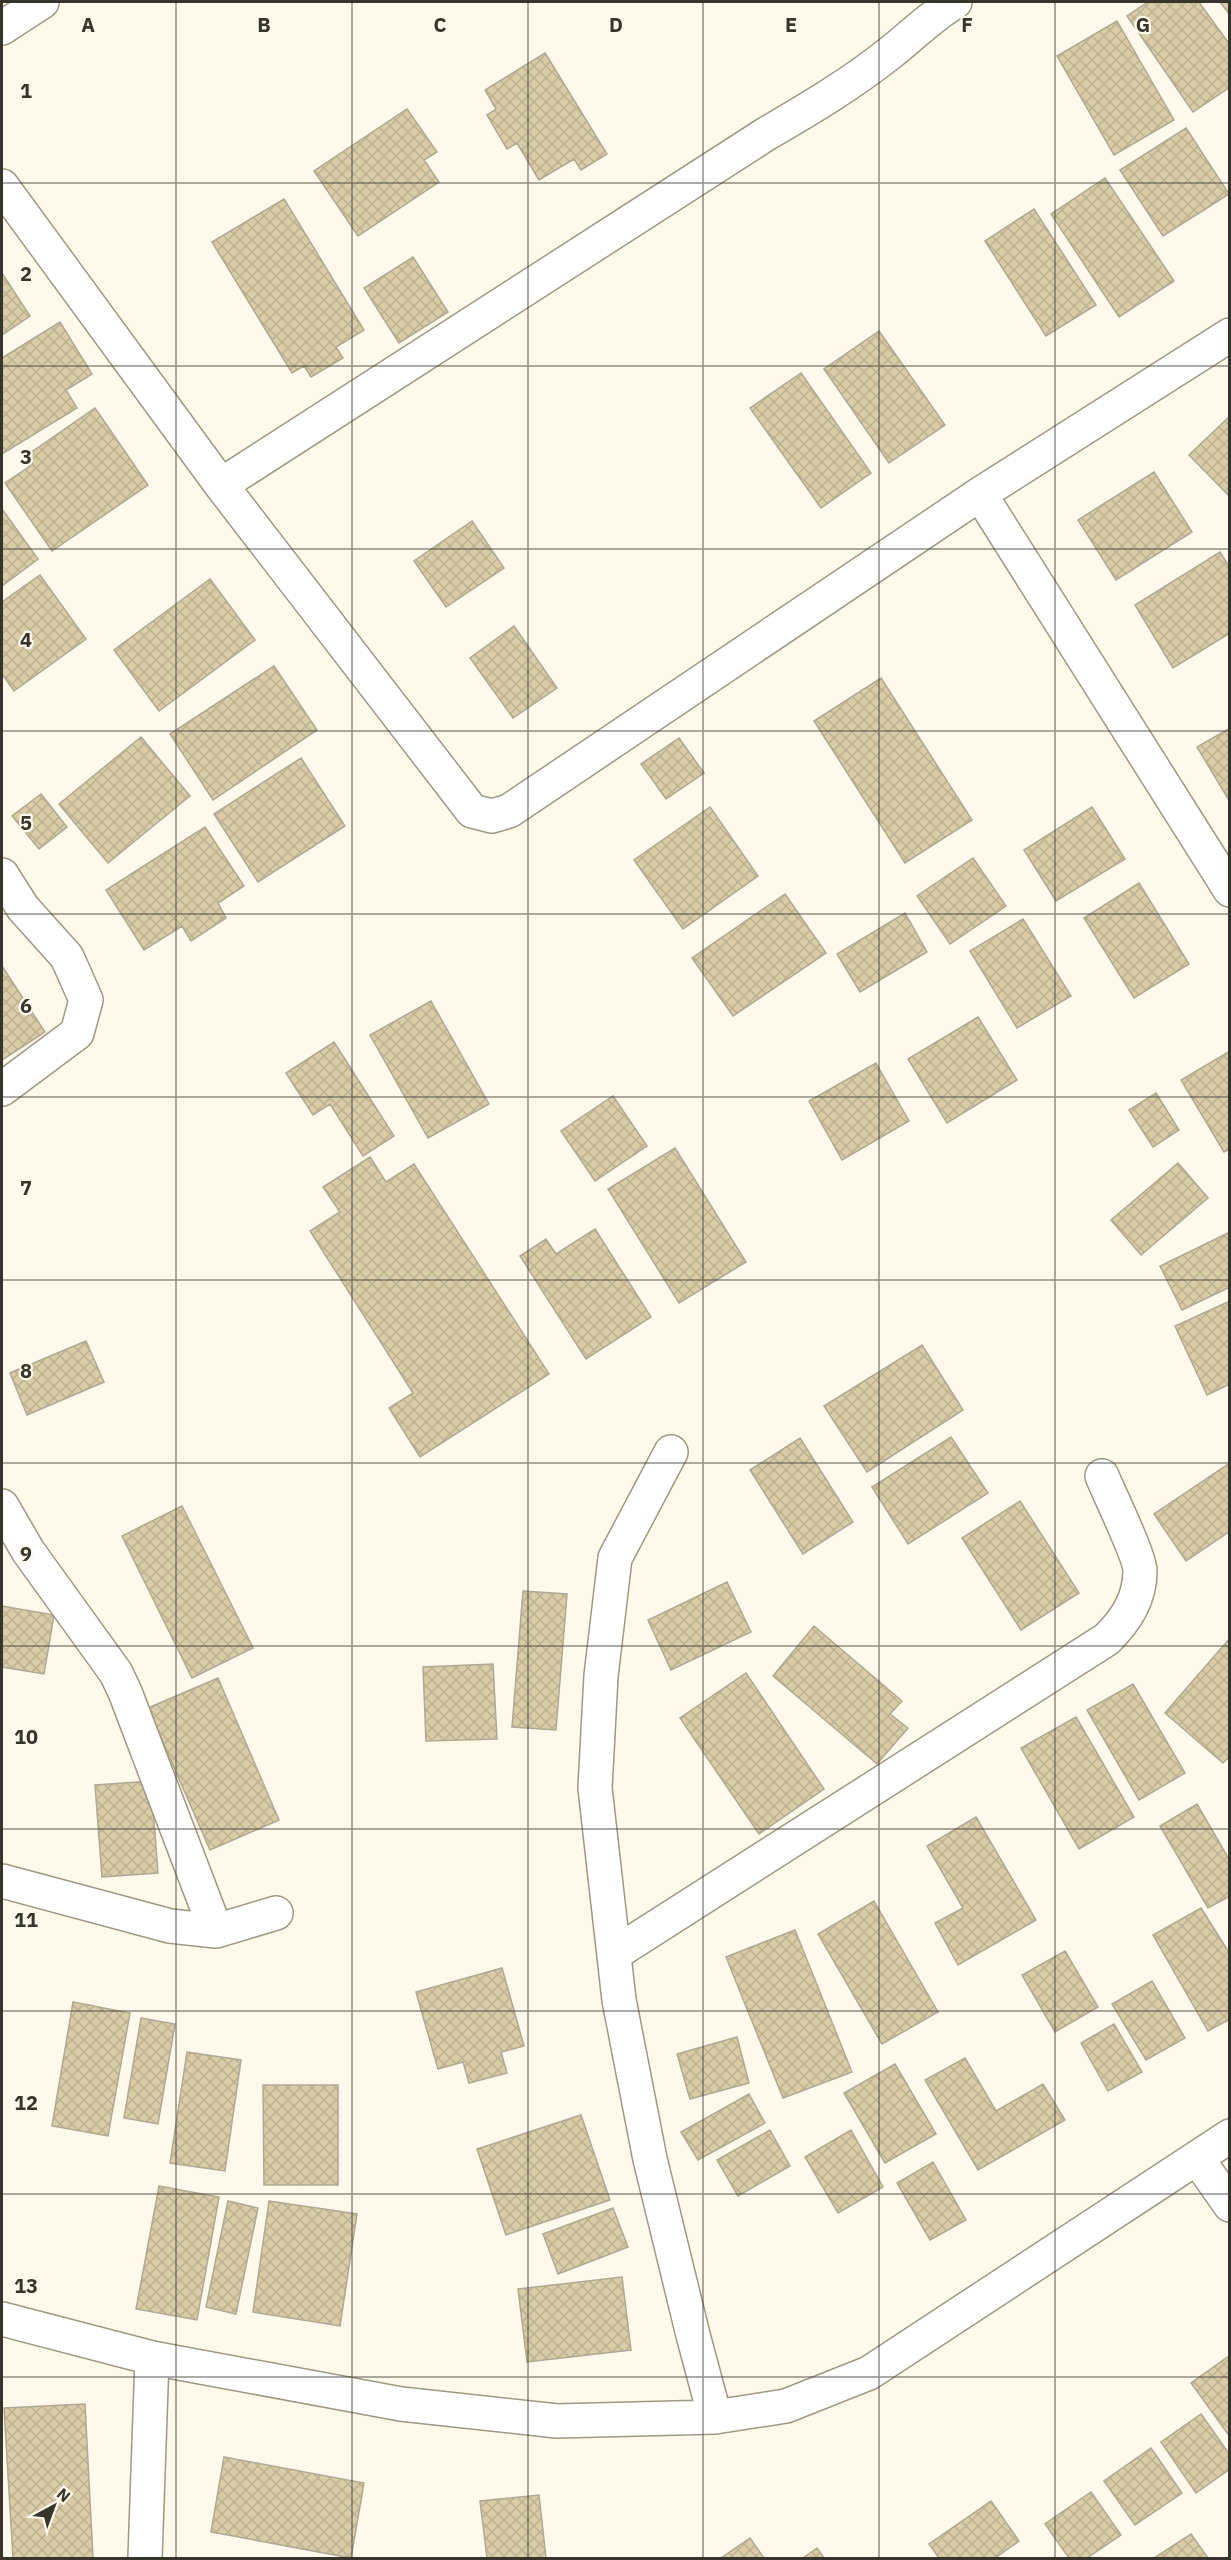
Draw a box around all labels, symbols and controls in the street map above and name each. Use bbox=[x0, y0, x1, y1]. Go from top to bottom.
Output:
text: A bbox=[81, 11, 95, 38]
text: B bbox=[257, 11, 271, 38]
text: C bbox=[433, 11, 447, 38]
text: D bbox=[609, 11, 623, 38]
text: E bbox=[785, 11, 797, 38]
text: F bbox=[961, 11, 973, 38]
text: G bbox=[1136, 11, 1150, 38]
text: 1 bbox=[20, 77, 32, 104]
text: 2 bbox=[20, 260, 32, 287]
text: 3 bbox=[20, 443, 32, 470]
text: 4 bbox=[20, 626, 32, 653]
text: 5 bbox=[20, 809, 32, 836]
text: 6 bbox=[20, 992, 32, 1019]
text: 7 bbox=[20, 1174, 32, 1201]
text: 8 bbox=[20, 1357, 32, 1384]
text: 9 bbox=[20, 1540, 32, 1567]
text: 10 bbox=[14, 1723, 38, 1750]
text: 11 bbox=[14, 1906, 38, 1933]
text: 12 bbox=[14, 2089, 38, 2116]
text: 13 bbox=[14, 2272, 38, 2299]
north arrow bbox=[24, 2476, 84, 2536]
text: N bbox=[53, 2483, 75, 2506]

